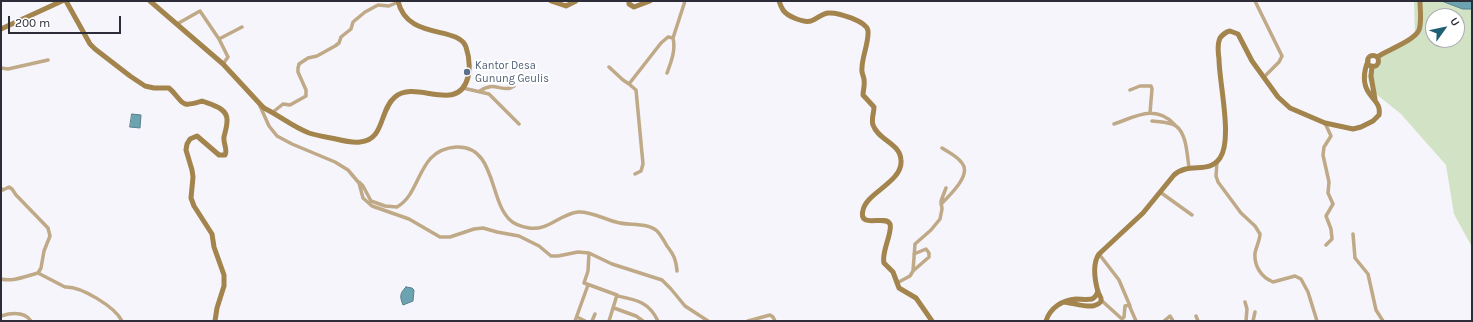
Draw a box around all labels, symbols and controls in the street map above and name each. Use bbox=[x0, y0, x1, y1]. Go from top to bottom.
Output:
scale bar bbox=[10, 8, 123, 34]
north arrow bbox=[1425, 8, 1465, 48]
text: U bbox=[1447, 15, 1462, 28]
text: 200 m bbox=[15, 16, 50, 30]
place label: Kantor Desa Gunung Geulis bbox=[475, 59, 549, 85]
marker: Kantor Desa Gunung Geulis bbox=[462, 67, 472, 77]

